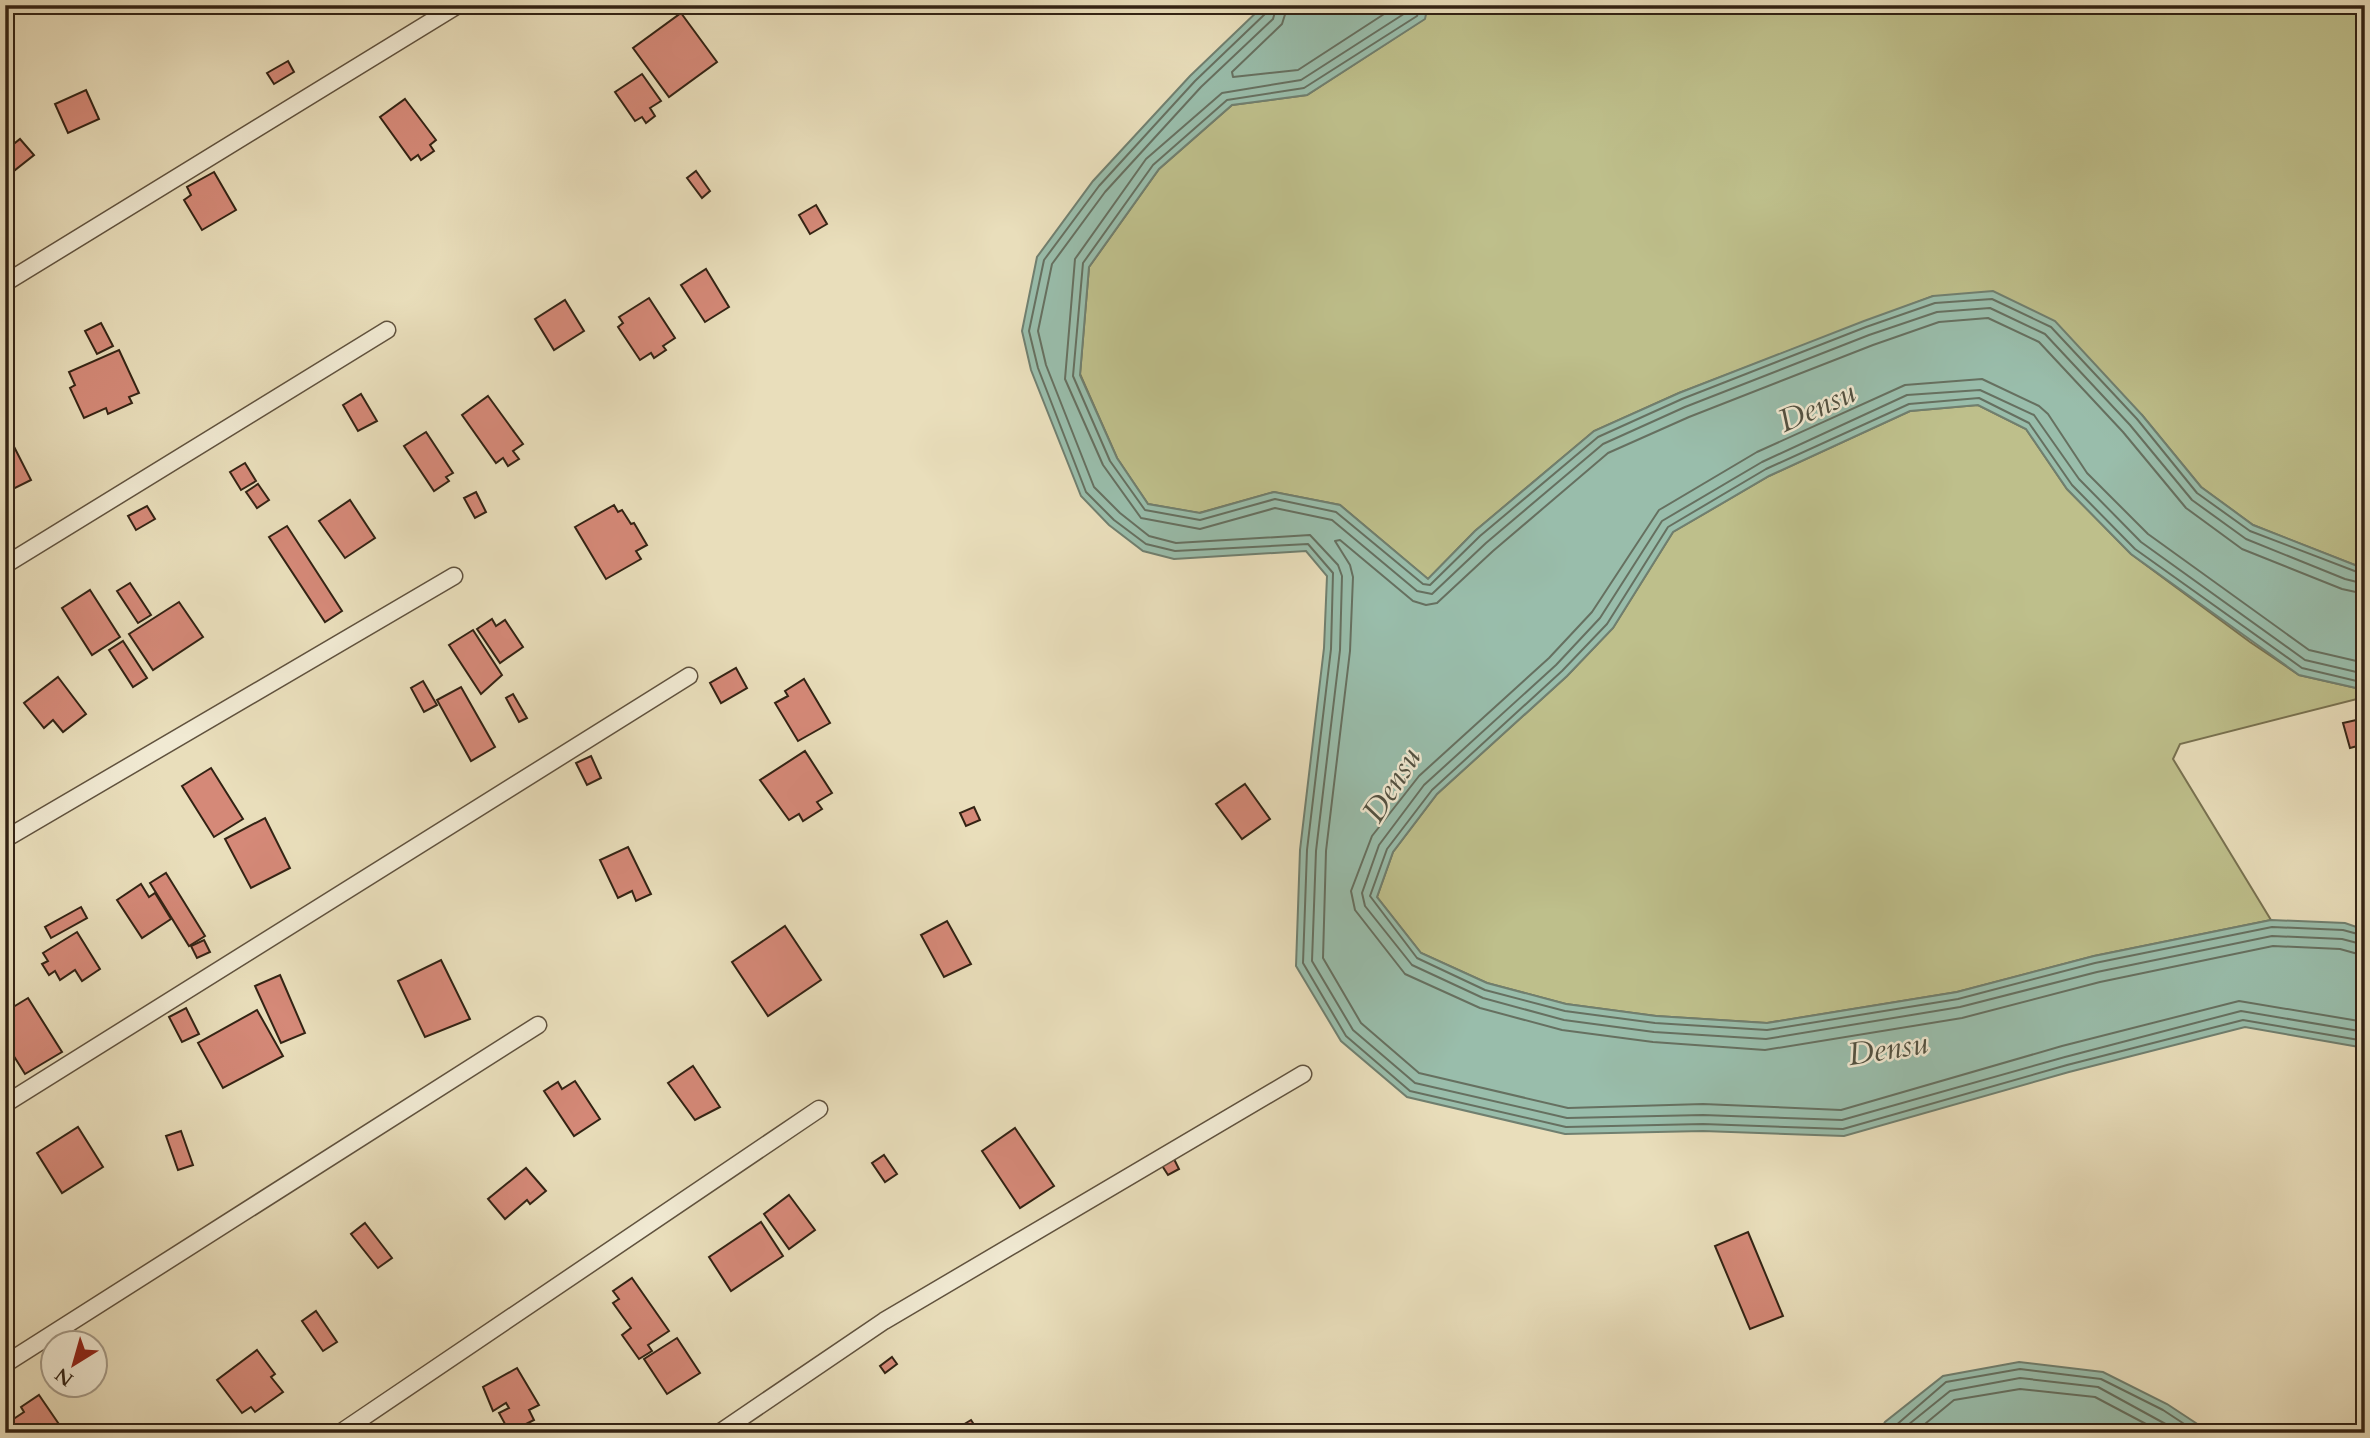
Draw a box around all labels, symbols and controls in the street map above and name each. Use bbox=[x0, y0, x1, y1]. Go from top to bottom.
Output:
water label: Densu bbox=[1771, 371, 1863, 443]
water label: Densu bbox=[1352, 739, 1432, 831]
water label: Densu bbox=[1845, 1021, 1931, 1077]
north arrow bbox=[38, 1330, 108, 1400]
text: N bbox=[50, 1361, 79, 1392]

